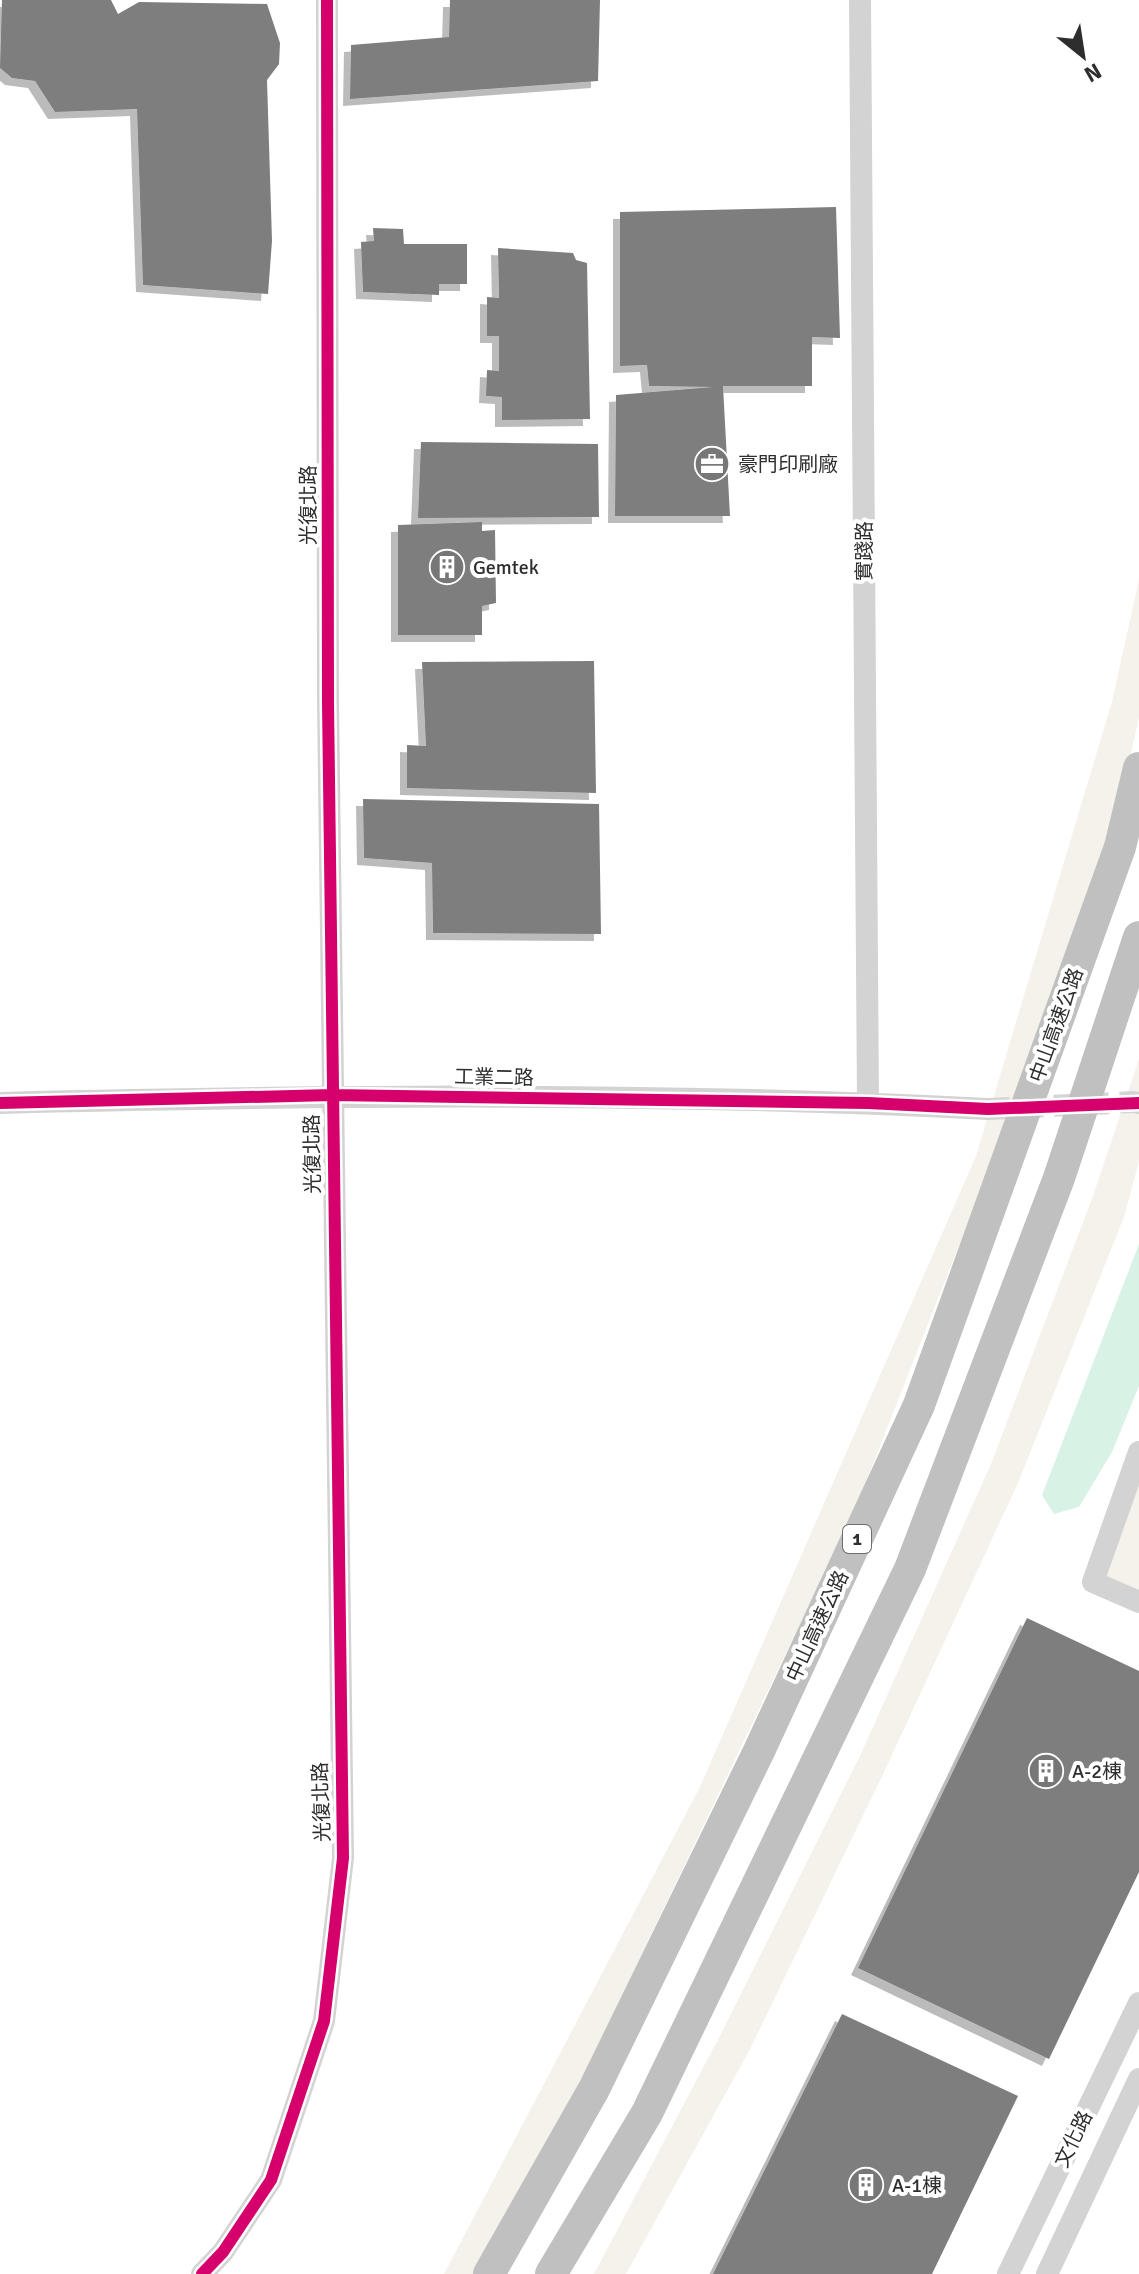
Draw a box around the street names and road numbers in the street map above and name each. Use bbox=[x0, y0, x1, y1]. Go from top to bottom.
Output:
street label: 光復北路 bbox=[296, 465, 321, 545]
street label: 實踐路 bbox=[852, 521, 877, 581]
street label: 中山高速公路 bbox=[1024, 965, 1089, 1086]
street label: 工業二路 bbox=[454, 1064, 534, 1091]
street label: 光復北路 bbox=[299, 1114, 326, 1194]
road number: 1 bbox=[843, 1525, 871, 1553]
street label: 中山高速公路 bbox=[781, 1567, 854, 1686]
street label: 光復北路 bbox=[308, 1762, 335, 1842]
street label: 文化路 bbox=[1049, 2107, 1098, 2172]

